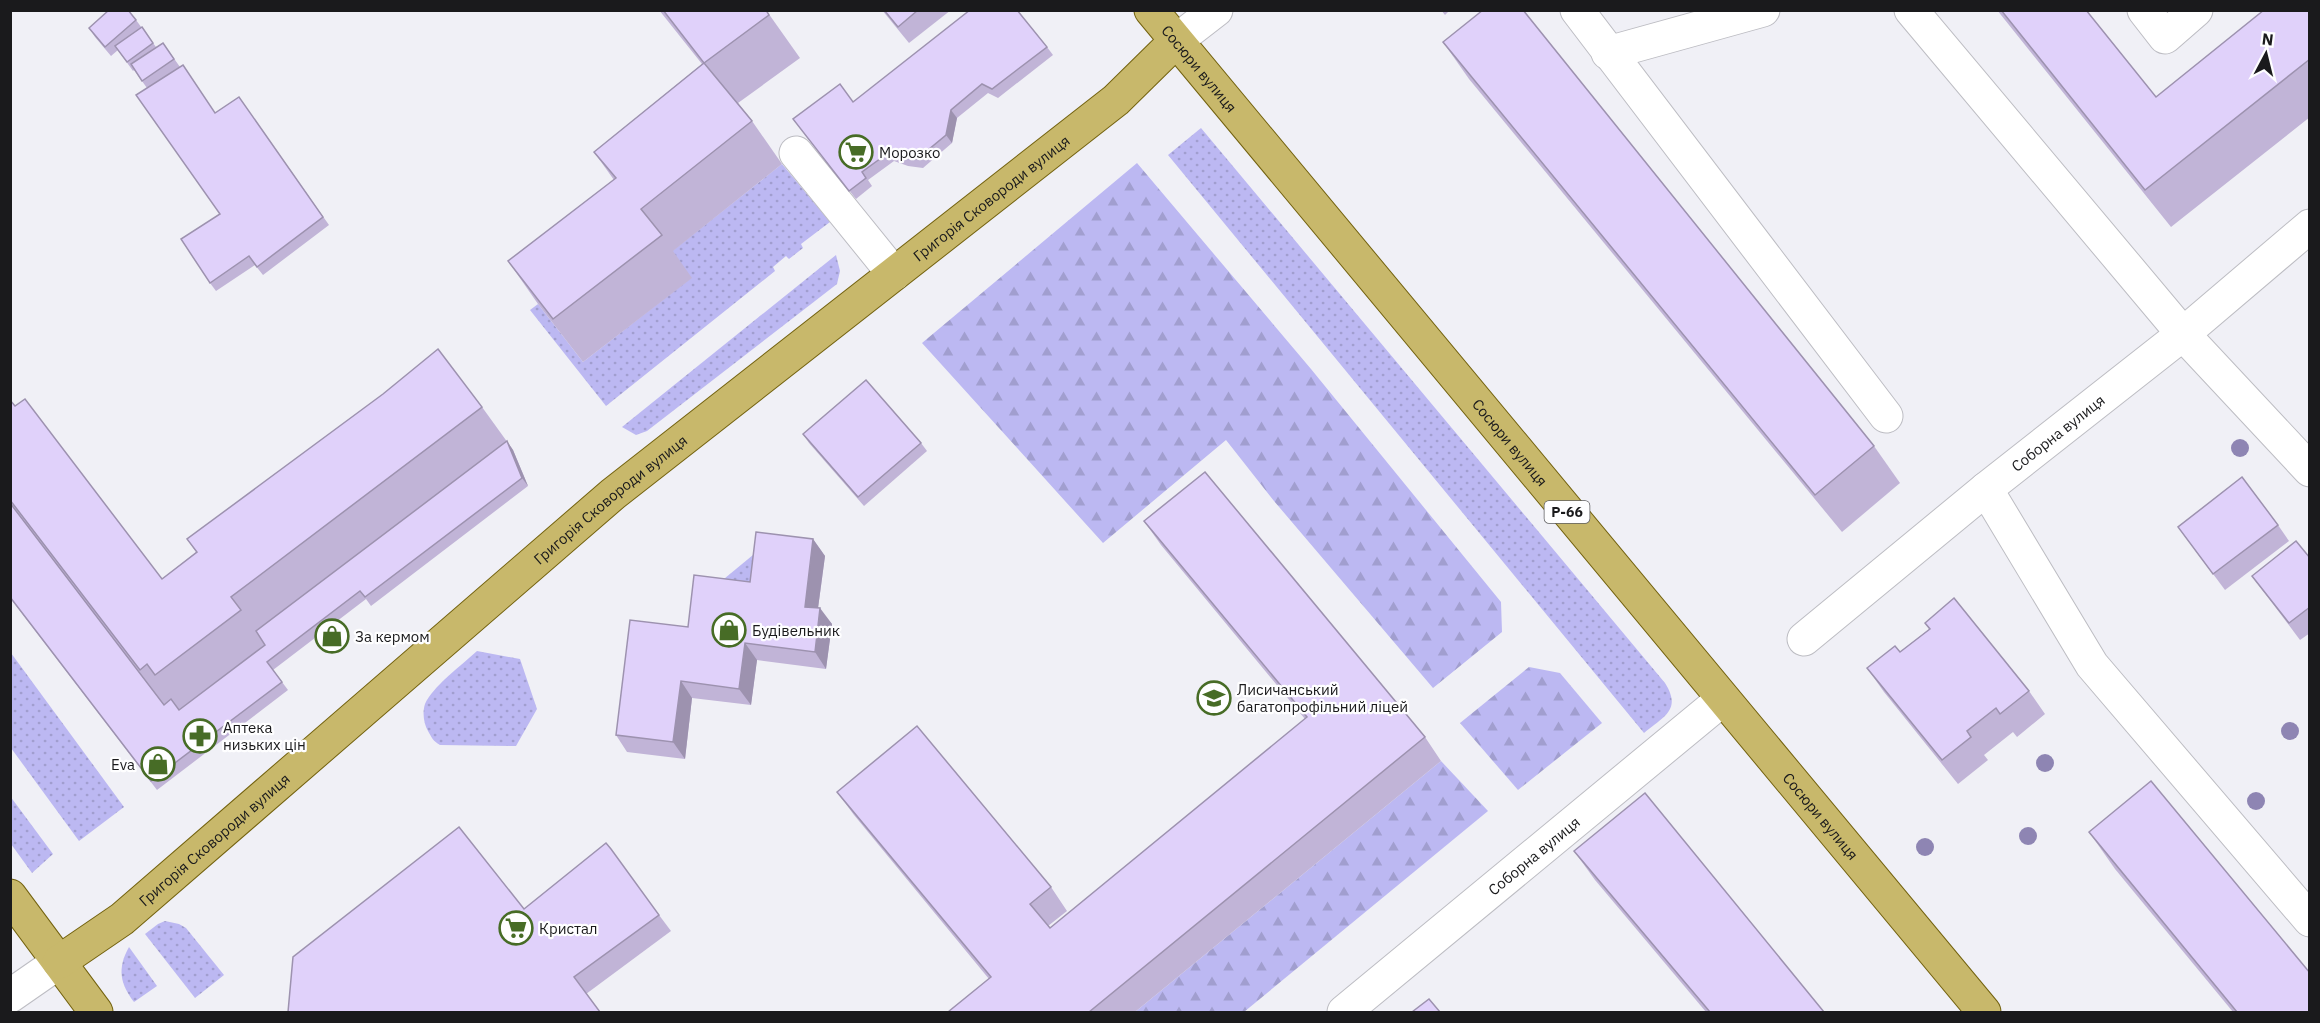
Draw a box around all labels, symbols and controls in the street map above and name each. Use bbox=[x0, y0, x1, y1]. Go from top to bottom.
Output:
street label: Сосюри вулиця bbox=[1158, 21, 1241, 116]
north arrow bbox=[2236, 24, 2296, 84]
text: N bbox=[2261, 28, 2275, 50]
street label: Григорія Сковороди вулиця bbox=[909, 131, 1073, 265]
supermarket icon: Морозко bbox=[838, 134, 874, 170]
place label: Морозко bbox=[879, 143, 941, 162]
street label: Соборна вулиця bbox=[2007, 390, 2108, 475]
street label: Сосюри вулиця bbox=[1468, 395, 1552, 490]
street label: Григорія Сковороди вулиця bbox=[529, 430, 691, 568]
road number: Р-66 bbox=[1544, 501, 1590, 523]
shop icon: Будівельник bbox=[711, 612, 747, 648]
shop icon: За кермом bbox=[314, 618, 350, 654]
place label: Будівельник bbox=[752, 621, 840, 640]
place label: За кермом bbox=[355, 627, 430, 646]
school or university icon: Лисичанський багатопрофільний ліцей bbox=[1196, 680, 1232, 716]
place label: Лисичанський багатопрофільний ліцей bbox=[1237, 680, 1408, 716]
pharmacy icon: Аптека низьких цін bbox=[182, 718, 218, 754]
place label: Аптека низьких цін bbox=[223, 718, 306, 754]
shop icon: Eva bbox=[140, 746, 176, 782]
place label: Eva bbox=[111, 755, 135, 774]
street label: Сосюри вулиця bbox=[1779, 768, 1863, 863]
street label: Григорія Сковороди вулиця bbox=[135, 769, 293, 910]
street label: Соборна вулиця bbox=[1484, 812, 1584, 899]
supermarket icon: Кристал bbox=[498, 910, 534, 946]
place label: Кристал bbox=[539, 919, 598, 938]

